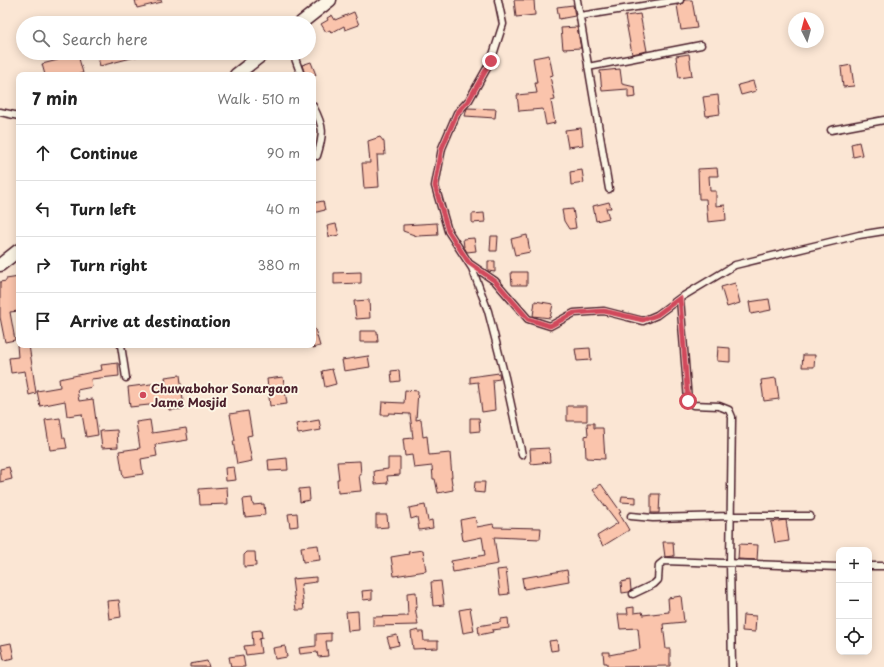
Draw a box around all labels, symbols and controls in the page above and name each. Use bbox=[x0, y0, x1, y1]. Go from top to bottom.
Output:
north arrow bbox=[788, 12, 824, 48]
search box bbox=[16, 16, 316, 60]
icon: search bbox=[30, 27, 52, 49]
text: Search here bbox=[62, 27, 148, 50]
route end bbox=[482, 52, 500, 70]
text: 7 min bbox=[32, 85, 78, 111]
text: Walk · 510 m bbox=[217, 89, 300, 108]
text: Continue bbox=[70, 141, 138, 164]
icon: ahead bbox=[32, 142, 54, 164]
text: 90 m bbox=[267, 143, 300, 162]
text: Turn left bbox=[70, 197, 136, 220]
icon: left bbox=[32, 198, 54, 220]
text: 40 m bbox=[266, 199, 300, 218]
text: Turn right bbox=[70, 253, 147, 276]
icon: right bbox=[32, 254, 54, 276]
text: 380 m bbox=[257, 255, 300, 274]
text: Arrive at destination bbox=[70, 309, 231, 332]
icon: arrive bbox=[32, 310, 54, 332]
place label: Chuwabohor Sonargaon Jame Mosjid bbox=[151, 379, 298, 411]
marker: Chuwabohor Sonargaon Jame Mosjid bbox=[138, 390, 148, 400]
route start bbox=[679, 392, 697, 410]
map controls bbox=[836, 547, 872, 655]
button: + bbox=[836, 547, 872, 583]
button: − bbox=[836, 583, 872, 619]
button: locate bbox=[836, 619, 872, 655]

